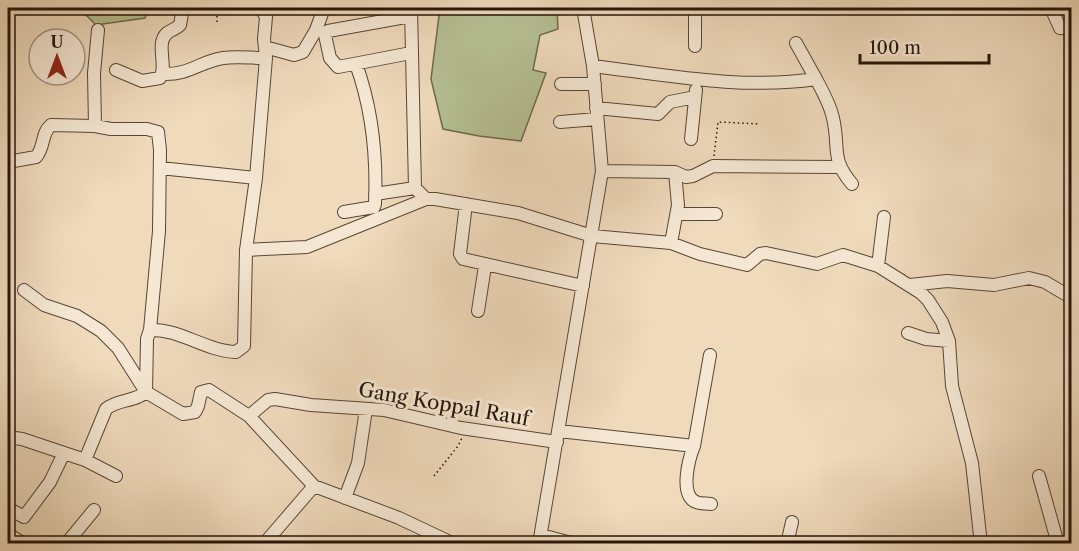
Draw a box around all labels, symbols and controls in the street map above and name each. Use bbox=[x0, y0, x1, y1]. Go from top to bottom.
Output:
north arrow bbox=[27, 27, 87, 87]
scale bar bbox=[860, 27, 989, 65]
text: U bbox=[51, 32, 64, 52]
text: 100 m bbox=[869, 37, 921, 59]
street label: Gang Koppal Rauf bbox=[357, 377, 534, 431]

